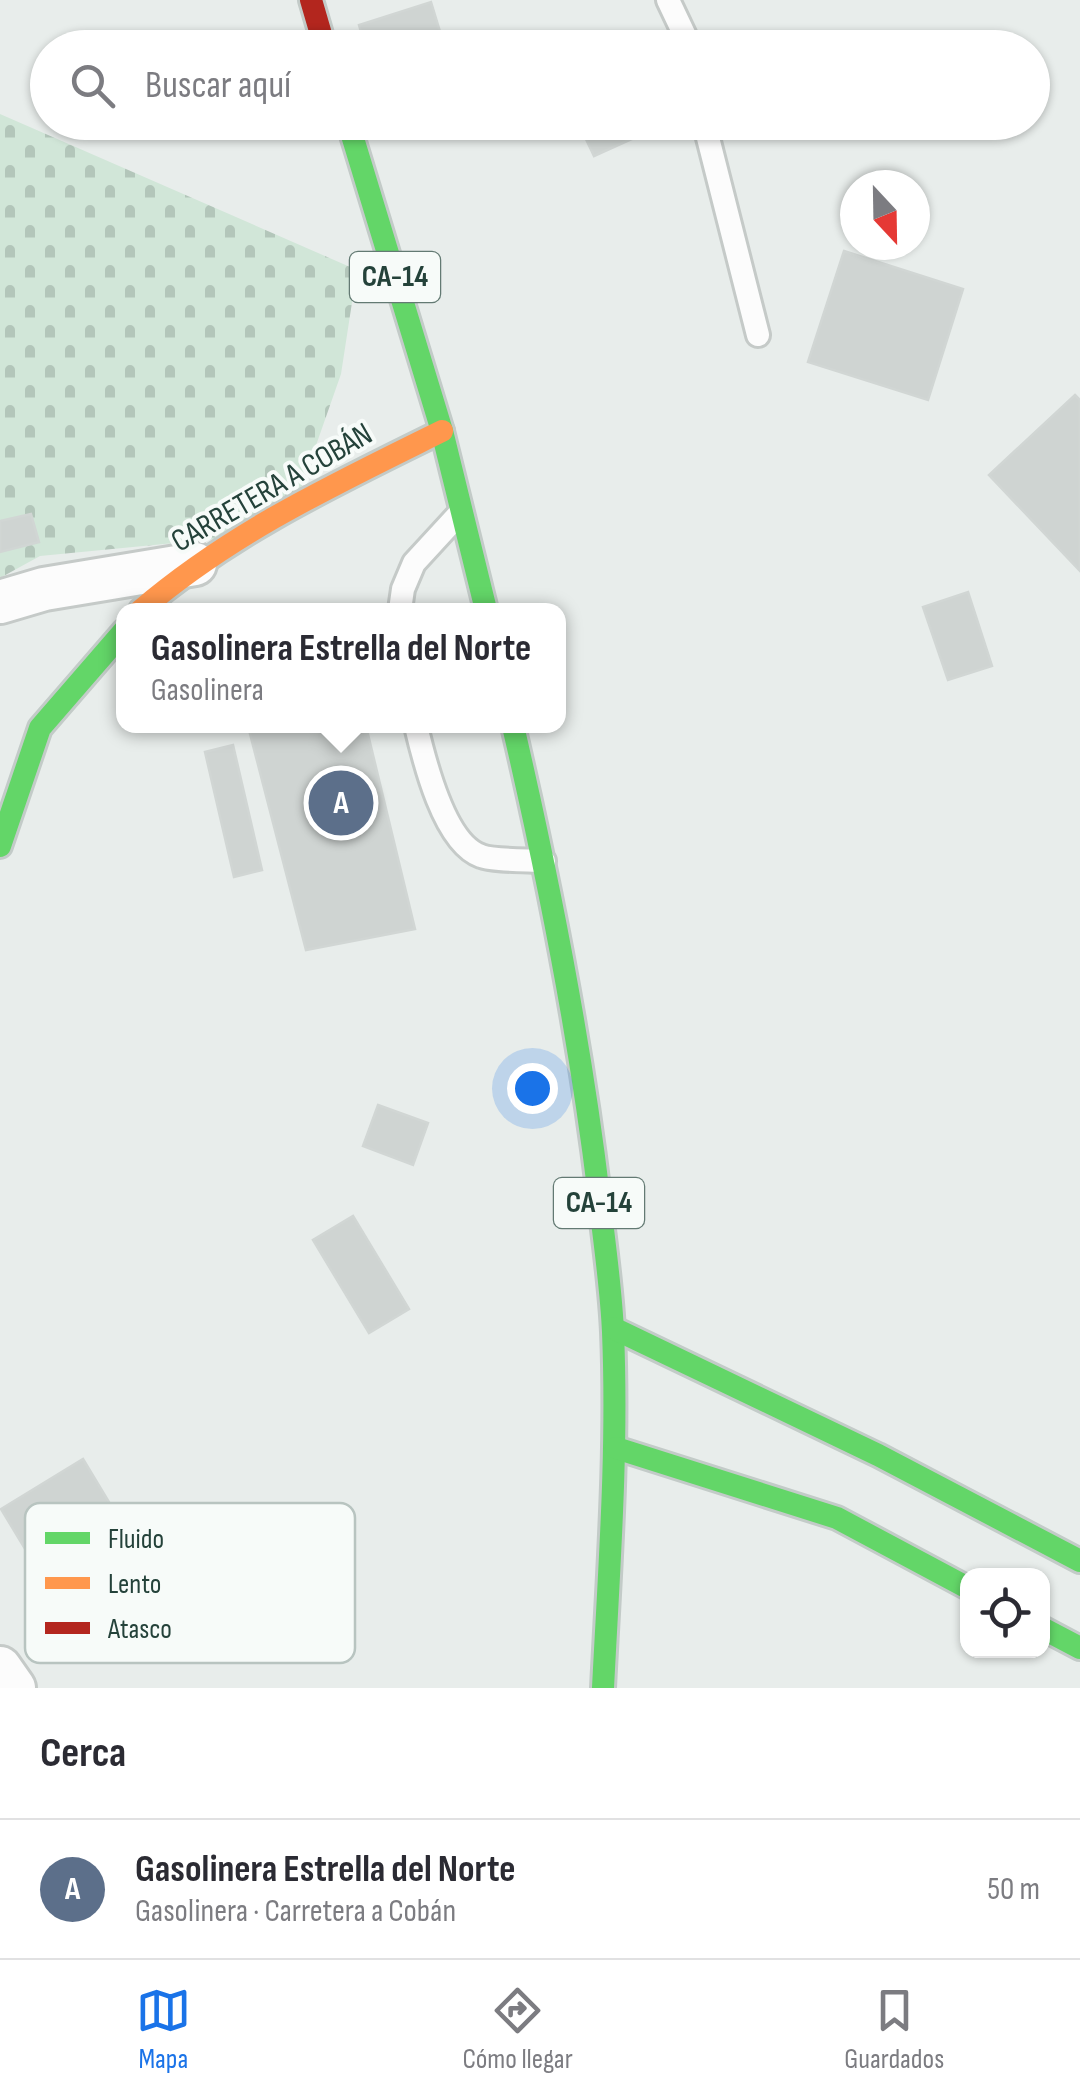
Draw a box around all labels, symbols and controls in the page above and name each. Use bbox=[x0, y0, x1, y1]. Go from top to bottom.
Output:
search box bbox=[30, 30, 1050, 140]
icon: search bbox=[65, 58, 120, 113]
text: Buscar aquí bbox=[145, 63, 291, 108]
north arrow bbox=[840, 170, 930, 260]
road number: CA-14 bbox=[350, 252, 440, 302]
street label: CARRETERA A COBÁN bbox=[165, 415, 379, 561]
popup bbox=[116, 603, 566, 733]
text: Gasolinera Estrella del Norte bbox=[151, 626, 531, 671]
text: Gasolinera bbox=[151, 671, 264, 710]
pin: A bbox=[308, 766, 374, 840]
your location bbox=[507, 1063, 558, 1114]
road number: CA-14 bbox=[554, 1178, 644, 1228]
legend bbox=[25, 1503, 355, 1663]
text: Fluido bbox=[108, 1523, 164, 1556]
text: Lento bbox=[108, 1568, 161, 1601]
map controls bbox=[960, 1568, 1050, 1658]
button: locate bbox=[960, 1568, 1050, 1658]
text: Atasco bbox=[107, 1613, 172, 1646]
text: Cerca bbox=[40, 1728, 126, 1779]
text: Gasolinera Estrella del Norte bbox=[135, 1847, 516, 1892]
text: A bbox=[65, 1870, 80, 1909]
text: 50 m bbox=[987, 1870, 1040, 1909]
text: Gasolinera · Carretera a Cobán bbox=[135, 1892, 456, 1931]
tab: Mapa bbox=[136, 1983, 191, 2076]
tab: Cómo llegar bbox=[462, 1983, 573, 2076]
tab: Guardados bbox=[844, 1983, 944, 2076]

